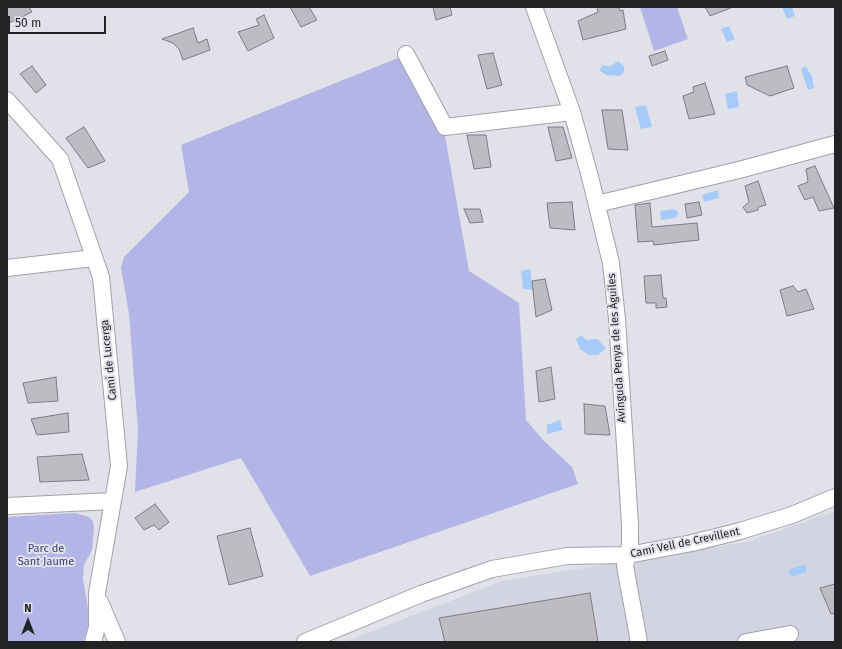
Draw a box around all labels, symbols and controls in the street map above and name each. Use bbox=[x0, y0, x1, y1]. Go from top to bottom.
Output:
scale bar bbox=[10, 8, 108, 34]
text: 50 m bbox=[15, 16, 41, 30]
street label: Avinguda Penya de les Àguiles bbox=[605, 273, 629, 423]
street label: Camí de Lucerga bbox=[98, 319, 120, 401]
street label: Camí Vell de Crevillent bbox=[629, 525, 741, 561]
park label: Parc de Sant Jaume bbox=[18, 542, 74, 568]
north arrow bbox=[8, 601, 48, 641]
text: N bbox=[24, 602, 32, 615]

